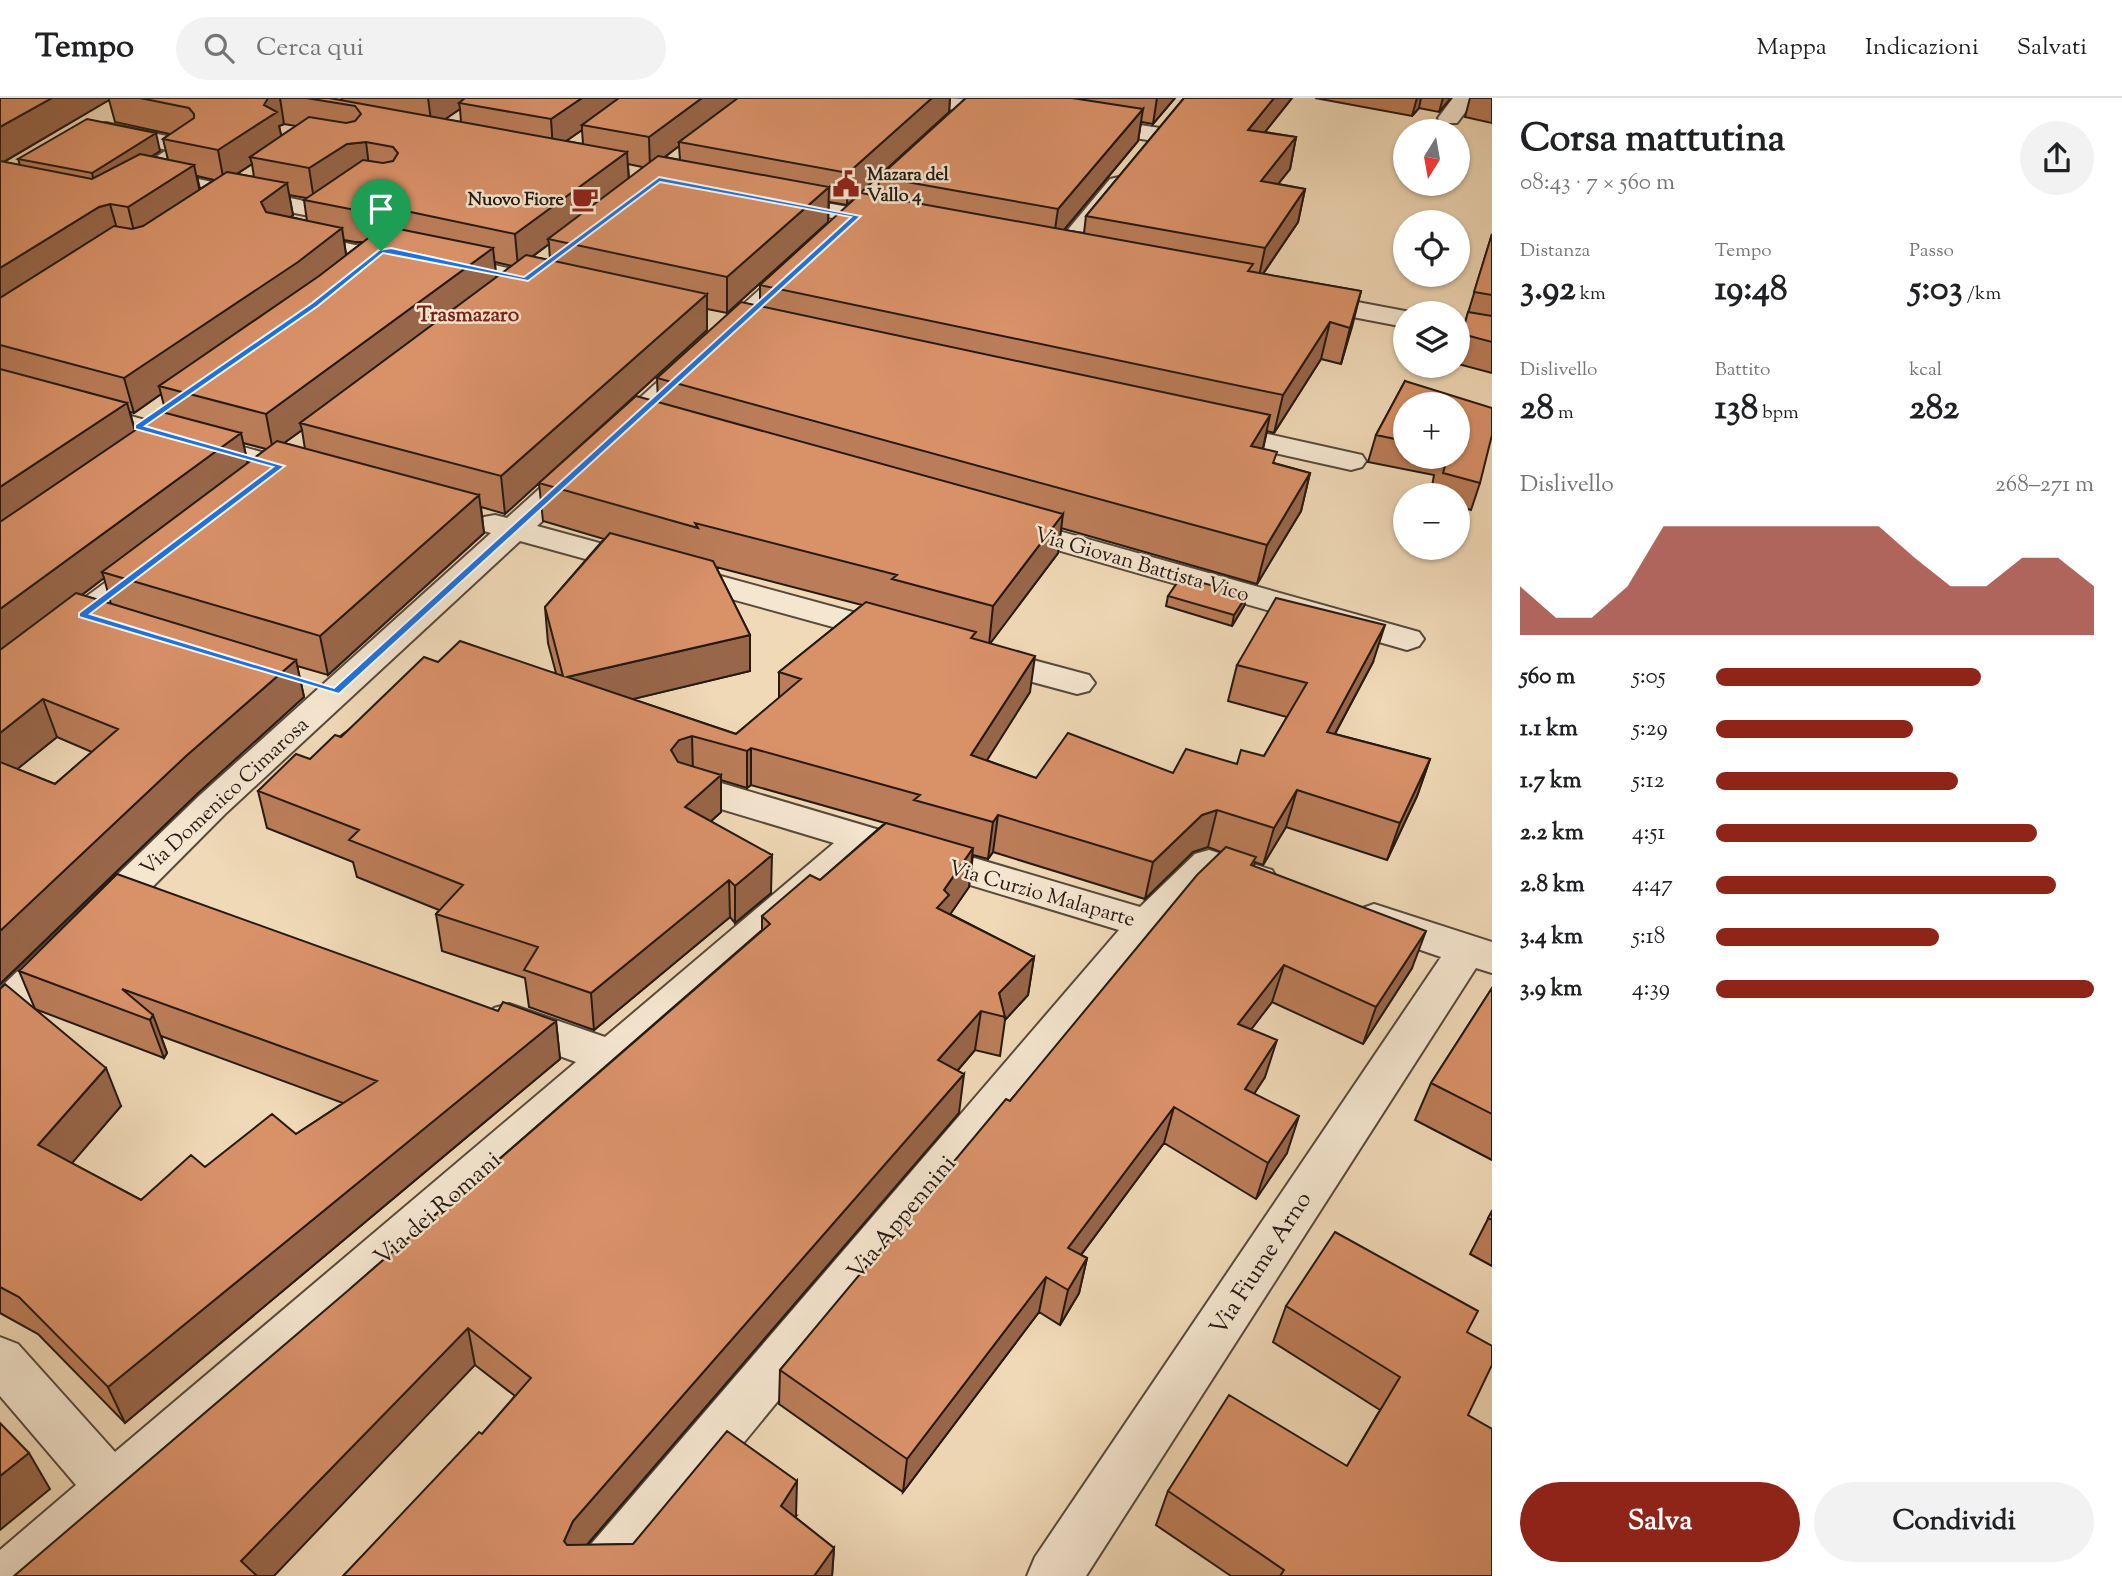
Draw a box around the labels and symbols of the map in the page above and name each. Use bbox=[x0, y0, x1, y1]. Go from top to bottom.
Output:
north arrow bbox=[1393, 119, 1470, 196]
place label: Mazara del Vallo 4 bbox=[867, 163, 950, 210]
public building icon: Mazara del Vallo 4 bbox=[831, 169, 861, 199]
pin bbox=[351, 179, 411, 251]
cafe icon: Nuovo Fiore bbox=[570, 184, 600, 214]
place label: Nuovo Fiore bbox=[468, 188, 565, 214]
district label: Trasmazaro bbox=[417, 301, 520, 331]
street label: Via Giovan Battista Vico bbox=[1030, 521, 1253, 611]
street label: Via Domenico Cimarosa bbox=[134, 711, 317, 884]
street label: Via Curzio Malaparte bbox=[945, 854, 1138, 936]
street label: Via dei Romani bbox=[367, 1144, 510, 1274]
street label: Via Appennini bbox=[840, 1148, 965, 1288]
street label: Via Fiume Arno bbox=[1202, 1185, 1321, 1343]

